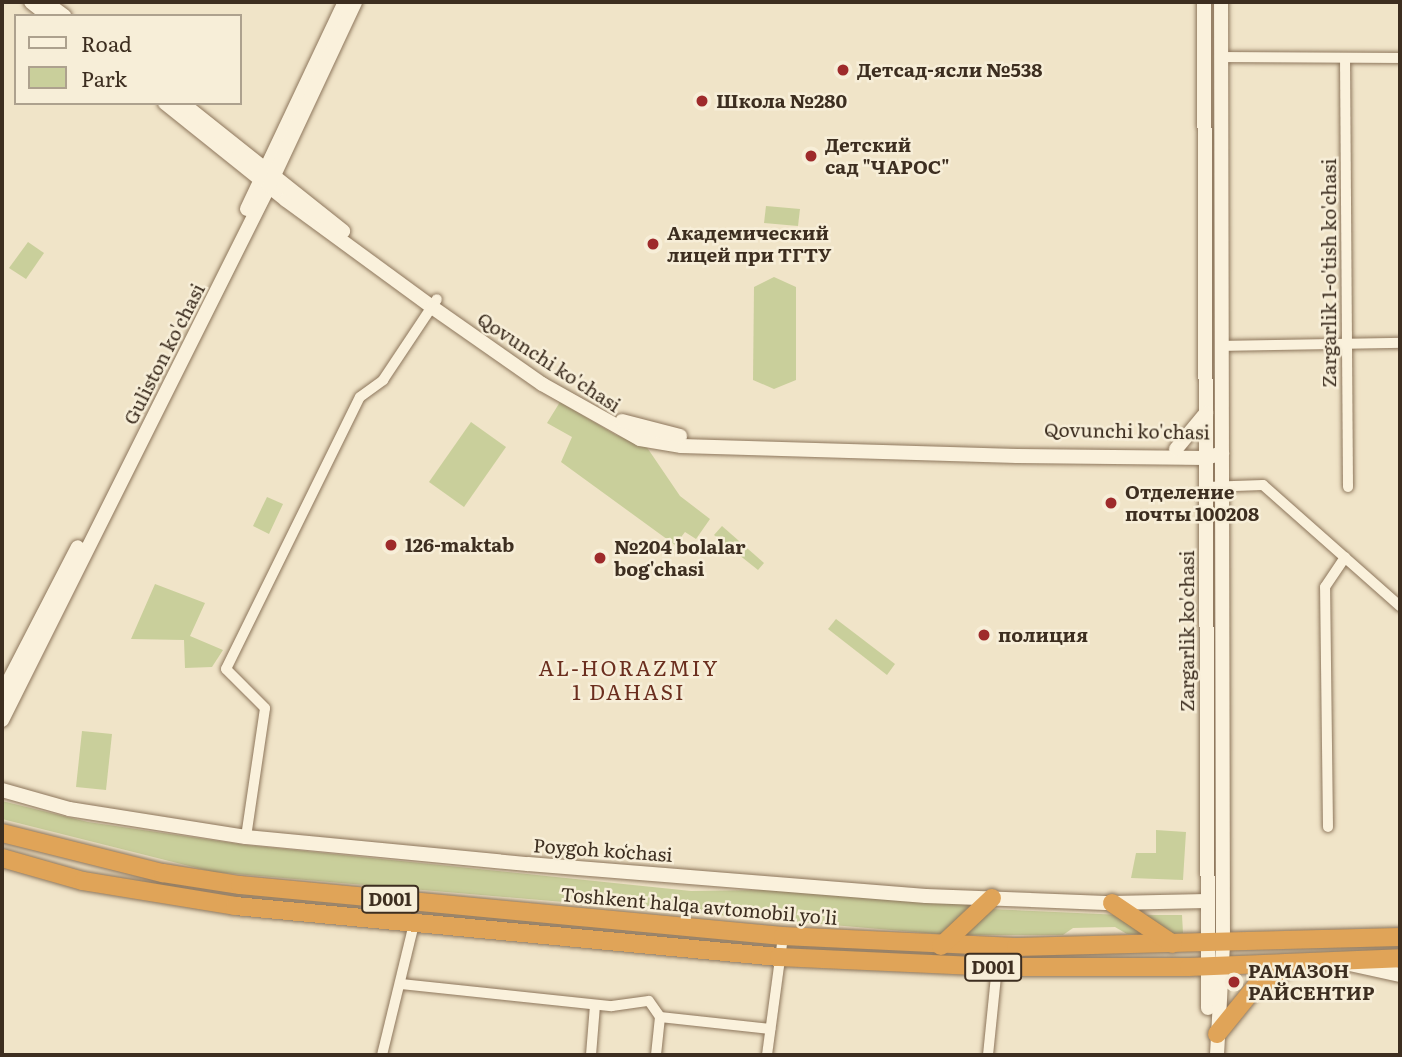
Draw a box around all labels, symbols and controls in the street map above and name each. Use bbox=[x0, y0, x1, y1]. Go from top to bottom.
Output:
legend bbox=[14, 14, 242, 105]
text: Road bbox=[81, 27, 132, 58]
place label: Детсад-ясли №538 bbox=[857, 59, 1042, 81]
text: Park bbox=[81, 62, 127, 93]
marker: Детсад-ясли №538 bbox=[835, 62, 851, 78]
place label: Школа №280 bbox=[716, 90, 847, 112]
marker: Школа №280 bbox=[694, 93, 710, 109]
place label: Детский сад "ЧАРОС" bbox=[825, 134, 950, 178]
marker: Детский сад "ЧАРОС" bbox=[803, 148, 819, 164]
street label: Zargarlik 1-o'tish ko'chasi bbox=[1318, 158, 1340, 388]
place label: Академический лицей при ТГТУ bbox=[667, 222, 831, 266]
marker: Академический лицей при ТГТУ bbox=[645, 236, 661, 252]
street label: Guliston ko'chasi bbox=[119, 280, 209, 428]
street label: Qovunchi ko'chasi bbox=[473, 307, 625, 417]
street label: Qovunchi ko'chasi bbox=[1044, 418, 1210, 444]
place label: Отделение почты 100208 bbox=[1125, 481, 1259, 525]
marker: Отделение почты 100208 bbox=[1103, 495, 1119, 511]
place label: 126-maktab bbox=[405, 534, 514, 556]
place label: №204 bolalar bog'chasi bbox=[614, 536, 745, 580]
marker: 126-maktab bbox=[383, 537, 399, 553]
marker: №204 bolalar bog'chasi bbox=[592, 550, 608, 566]
street label: Zargarlik ko'chasi bbox=[1176, 550, 1198, 712]
place label: полиция bbox=[998, 624, 1088, 646]
marker: полиция bbox=[976, 627, 992, 643]
district label: AL-HORAZMIY 1 DAHASI bbox=[540, 654, 718, 704]
street label: Poygoh koʻchasi bbox=[533, 834, 673, 866]
street label: Toshkent halqa avtomobil yo'li bbox=[560, 883, 838, 929]
road number: D001 bbox=[360, 884, 420, 914]
road number: D001 bbox=[963, 952, 1023, 982]
place label: РАМАЗОН РАЙСЕНТИР bbox=[1248, 960, 1374, 1004]
marker: РАМАЗОН РАЙСЕНТИР bbox=[1226, 974, 1242, 990]

